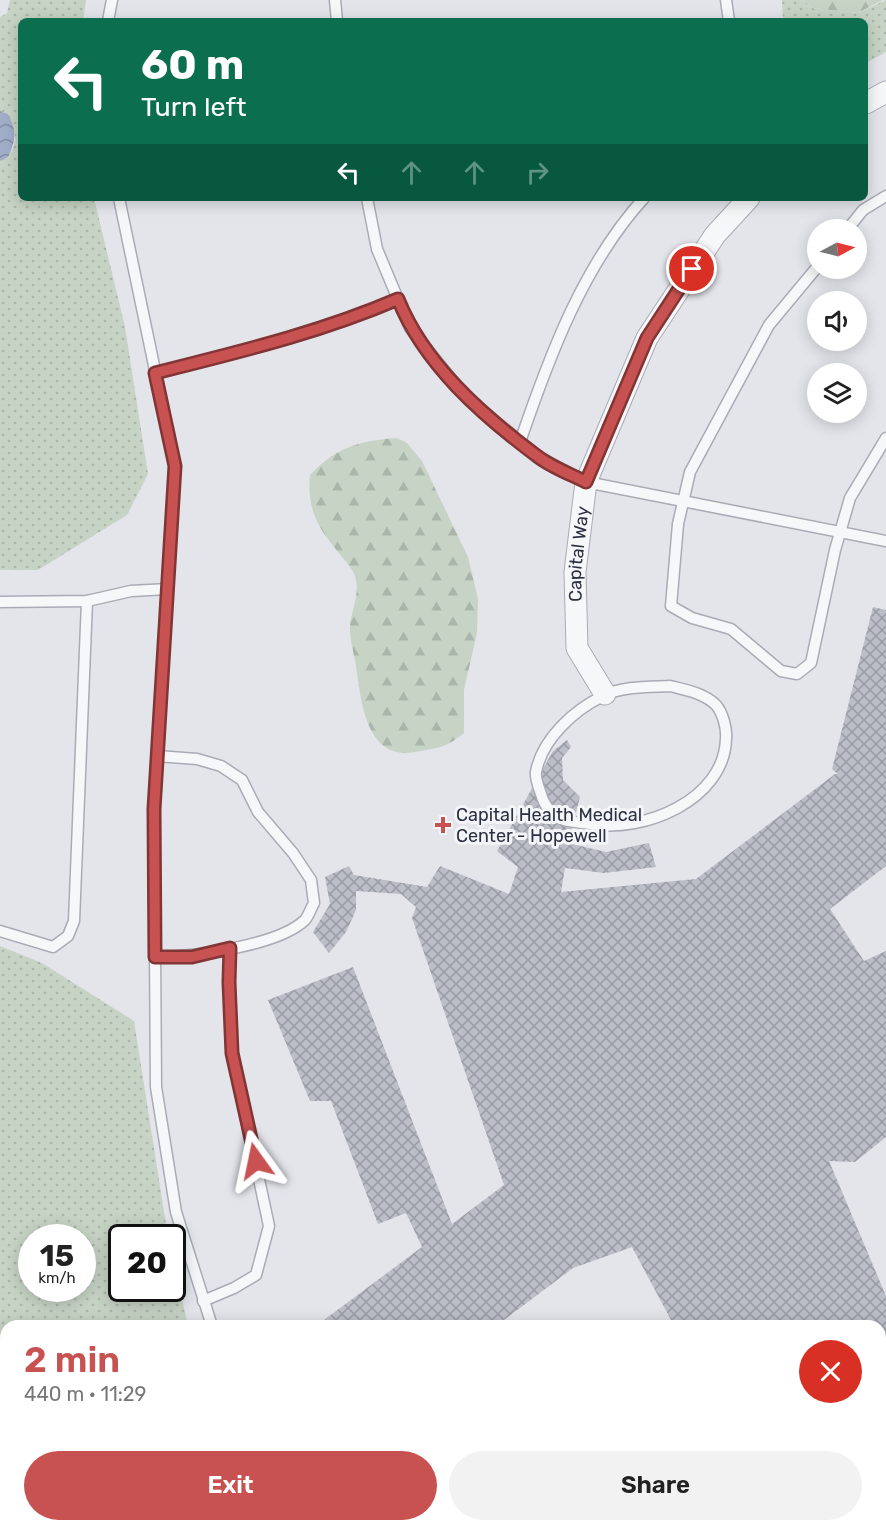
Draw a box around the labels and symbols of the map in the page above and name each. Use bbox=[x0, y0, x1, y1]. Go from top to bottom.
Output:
north arrow bbox=[807, 219, 867, 279]
pin bbox=[666, 243, 717, 294]
street label: Capital Way bbox=[564, 505, 594, 602]
place label: Capital Health Medical Center - Hopewell bbox=[456, 804, 642, 847]
marker: Capital Health Medical Center - Hopewell bbox=[434, 816, 452, 834]
position arrow bbox=[224, 1129, 288, 1193]
speed limit sign: 20 bbox=[108, 1224, 186, 1302]

